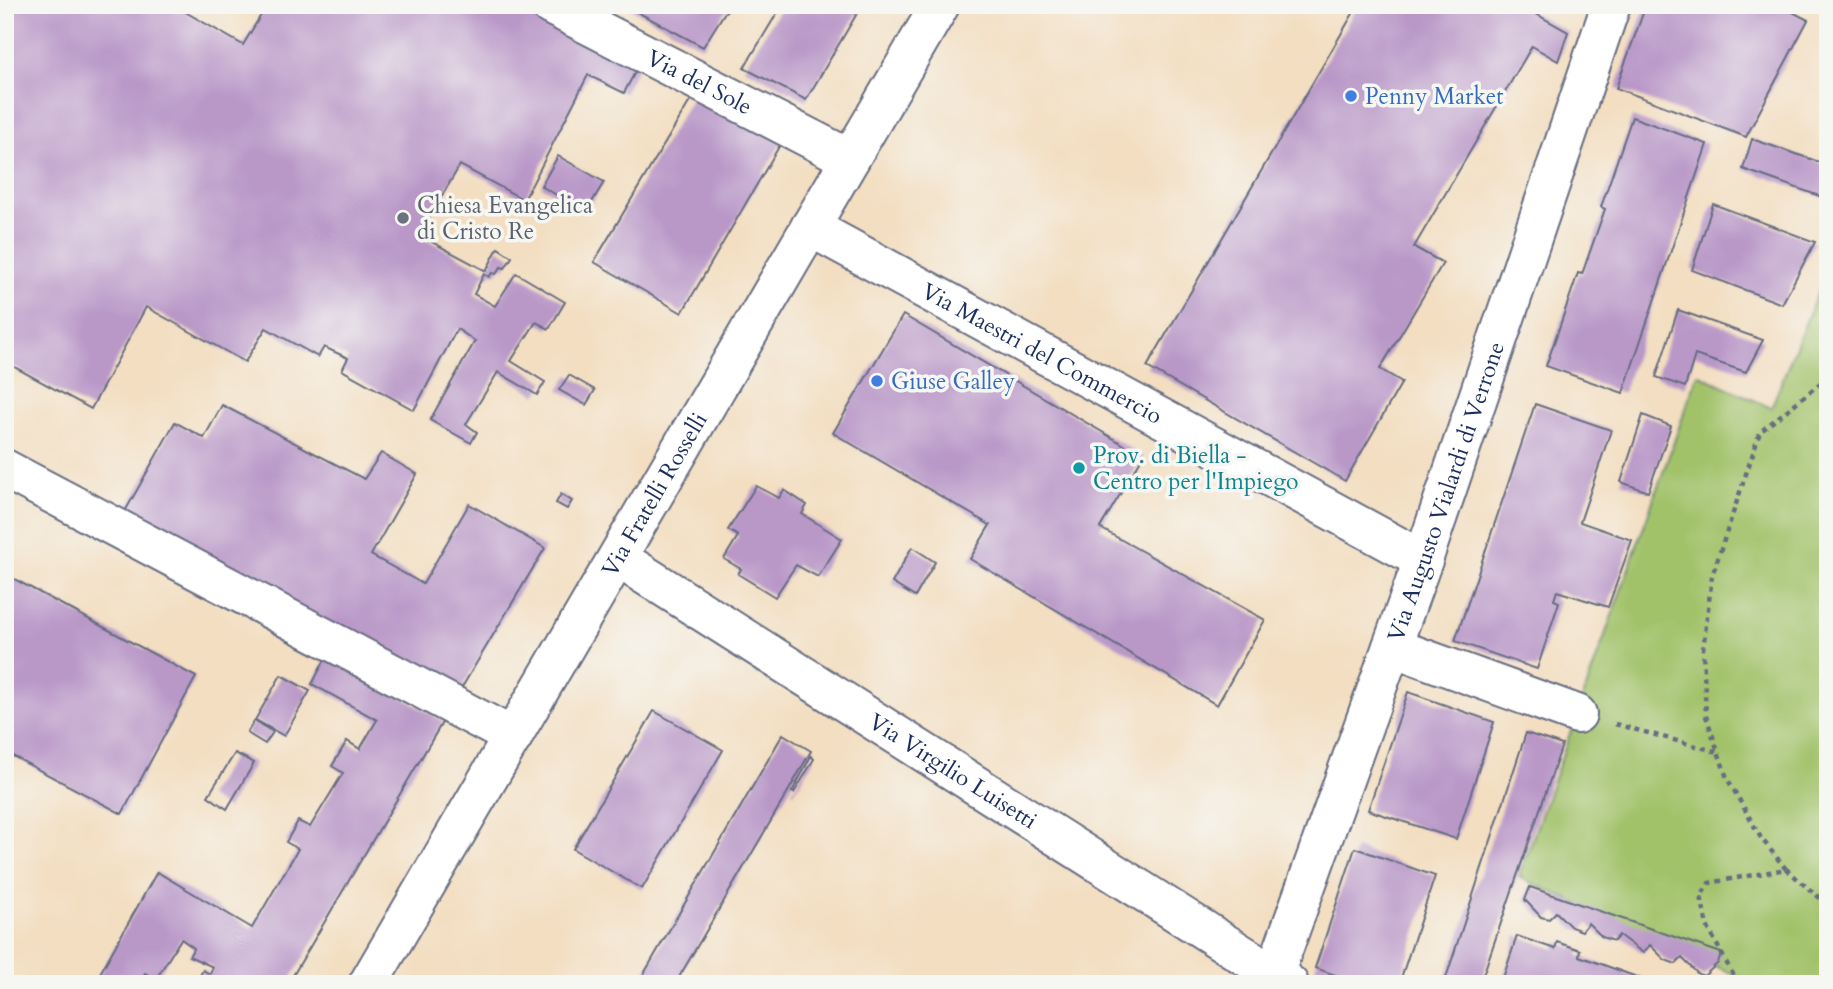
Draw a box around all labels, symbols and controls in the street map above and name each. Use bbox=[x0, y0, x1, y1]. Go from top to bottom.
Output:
street label: Via del Sole bbox=[641, 42, 757, 122]
place label: Penny Market bbox=[1365, 81, 1504, 112]
marker: Penny Market bbox=[1343, 88, 1359, 104]
place label: Chiesa Evangelica di Cristo Re bbox=[417, 190, 593, 247]
marker: Chiesa Evangelica di Cristo Re bbox=[395, 210, 411, 226]
street label: Via Maestri del Commercio bbox=[916, 275, 1168, 431]
street label: Via Augusto Vialardi di Verrone bbox=[1380, 338, 1511, 646]
place label: Giuse Galley bbox=[891, 366, 1015, 397]
marker: Giuse Galley bbox=[869, 373, 885, 389]
street label: Via Fratelli Rosselli bbox=[594, 407, 714, 582]
place label: Prov. di Biella - Centro per l'Impiego bbox=[1093, 440, 1298, 497]
marker: Prov. di Biella - Centro per l'Impiego bbox=[1071, 460, 1087, 476]
street label: Via Virgilio Luisetti bbox=[863, 706, 1043, 836]

